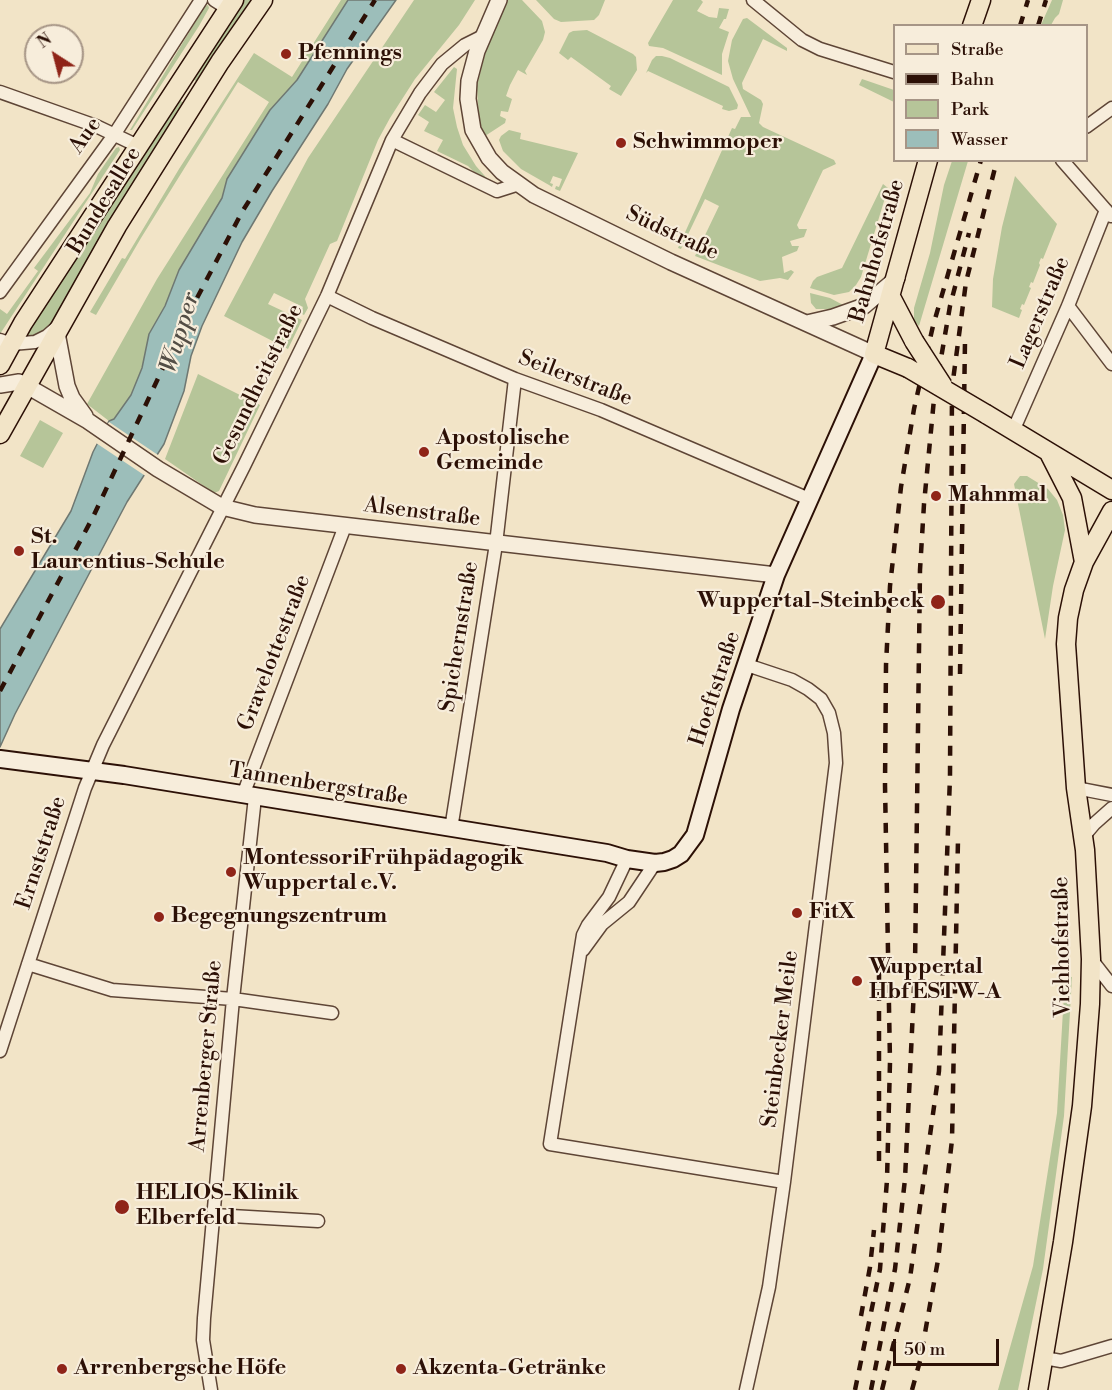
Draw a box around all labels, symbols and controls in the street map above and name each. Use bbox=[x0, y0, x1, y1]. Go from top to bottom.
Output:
north arrow bbox=[24, 24, 84, 84]
legend bbox=[893, 24, 1088, 162]
text: N bbox=[34, 29, 56, 53]
text: Straße bbox=[951, 38, 1004, 61]
place label: Pfennings bbox=[298, 41, 402, 67]
marker: Pfennings bbox=[279, 47, 293, 61]
text: Bahn bbox=[951, 68, 994, 91]
text: Park bbox=[951, 98, 988, 121]
street label: Aue bbox=[64, 113, 108, 159]
text: Wasser bbox=[951, 128, 1008, 151]
place label: Schwimmoper bbox=[633, 130, 783, 156]
marker: Schwimmoper bbox=[614, 136, 628, 150]
street label: Bundesallee bbox=[63, 142, 147, 260]
street label: Bahnhofstraße bbox=[845, 176, 911, 326]
street label: Südstraße bbox=[621, 201, 723, 267]
street label: Lagerstraße bbox=[1006, 253, 1076, 373]
water label: Wupper bbox=[155, 289, 207, 377]
street label: Gesundheitstraße bbox=[209, 300, 309, 470]
street label: Seilerstraße bbox=[514, 345, 636, 413]
place label: Apostolische Gemeinde bbox=[436, 426, 570, 478]
marker: Apostolische Gemeinde bbox=[417, 445, 431, 459]
place label: Mahnmal bbox=[948, 483, 1047, 509]
marker: Mahnmal bbox=[929, 489, 943, 503]
street label: Alsenstraße bbox=[362, 493, 482, 533]
place label: St. Laurentius-Schule bbox=[31, 525, 225, 576]
marker: St. Laurentius-Schule bbox=[12, 544, 26, 558]
street label: Spichernstraße bbox=[435, 560, 485, 714]
street label: Gravelottestraße bbox=[233, 571, 317, 735]
place label: Wuppertal-Steinbeck bbox=[697, 589, 924, 615]
marker: Wuppertal-Steinbeck bbox=[929, 593, 947, 611]
street label: Hoeftstraße bbox=[685, 628, 747, 750]
street label: Tannenbergstraße bbox=[226, 758, 410, 812]
street label: Ernststraße bbox=[11, 793, 73, 913]
place label: MontessoriFrühpädagogik Wuppertal e.V. bbox=[243, 846, 523, 897]
marker: MontessoriFrühpädagogik Wuppertal e.V. bbox=[224, 865, 238, 879]
street label: Viehhofstraße bbox=[1049, 876, 1077, 1018]
place label: FitX bbox=[809, 900, 854, 926]
place label: Begegnungszentrum bbox=[171, 904, 387, 930]
marker: FitX bbox=[790, 906, 804, 920]
marker: Begegnungszentrum bbox=[152, 910, 166, 924]
street label: Steinbecker Meile bbox=[757, 949, 805, 1129]
place label: Wuppertal Hbf ESTW-A bbox=[869, 955, 1001, 1006]
street label: Arrenberger Straße bbox=[185, 959, 229, 1153]
marker: Wuppertal Hbf ESTW-A bbox=[850, 974, 864, 988]
place label: HELIOS-Klinik Elberfeld bbox=[136, 1181, 298, 1232]
marker: HELIOS-Klinik Elberfeld bbox=[113, 1198, 131, 1216]
scale bar bbox=[896, 1327, 1002, 1365]
text: 50 m bbox=[904, 1338, 945, 1361]
place label: Arrenbergsche Höfe bbox=[74, 1356, 286, 1382]
place label: Akzenta-Getränke bbox=[413, 1356, 606, 1382]
marker: Arrenbergsche Höfe bbox=[55, 1362, 69, 1376]
marker: Akzenta-Getränke bbox=[394, 1362, 408, 1376]

